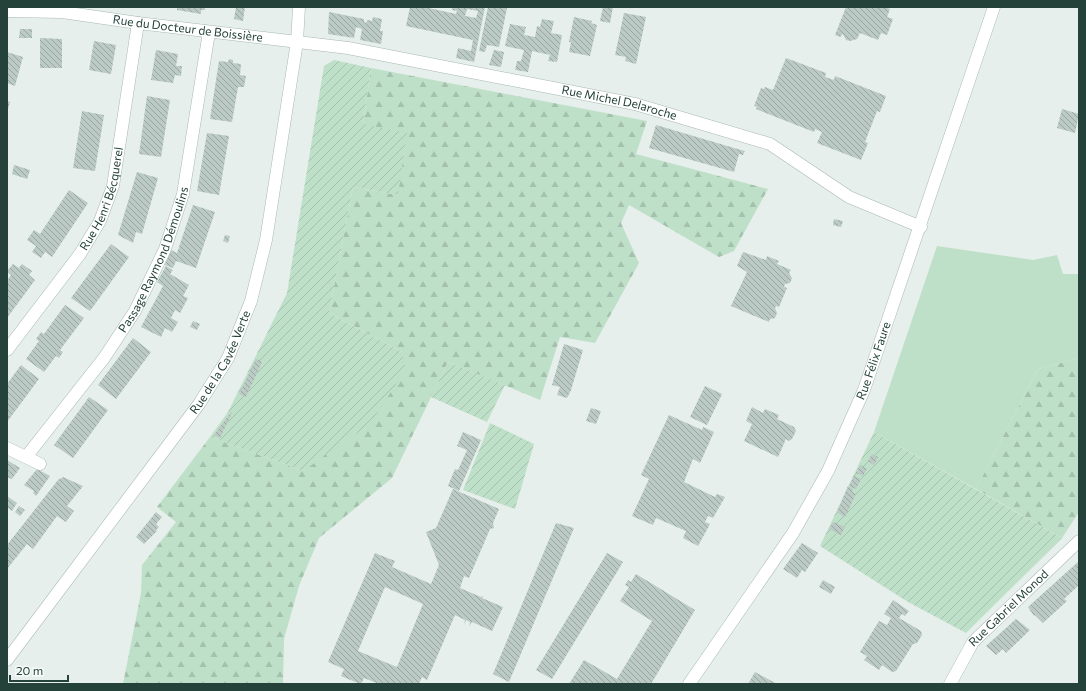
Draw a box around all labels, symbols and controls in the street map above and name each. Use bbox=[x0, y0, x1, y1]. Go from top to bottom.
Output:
street label: Rue du Docteur de Boissière bbox=[112, 11, 264, 44]
street label: Rue Michel Delaroche bbox=[561, 82, 679, 122]
street label: Rue Henri Bécquerel bbox=[76, 146, 125, 252]
street label: Passage Raymond Démoulins bbox=[115, 186, 190, 335]
street label: Rue de la Cavée Verte bbox=[186, 308, 252, 416]
street label: Rue Félix Faure bbox=[853, 320, 893, 402]
street label: Rue Gabriel Monod bbox=[965, 566, 1051, 649]
scale bar bbox=[10, 657, 68, 683]
text: 20 m bbox=[16, 663, 43, 677]

